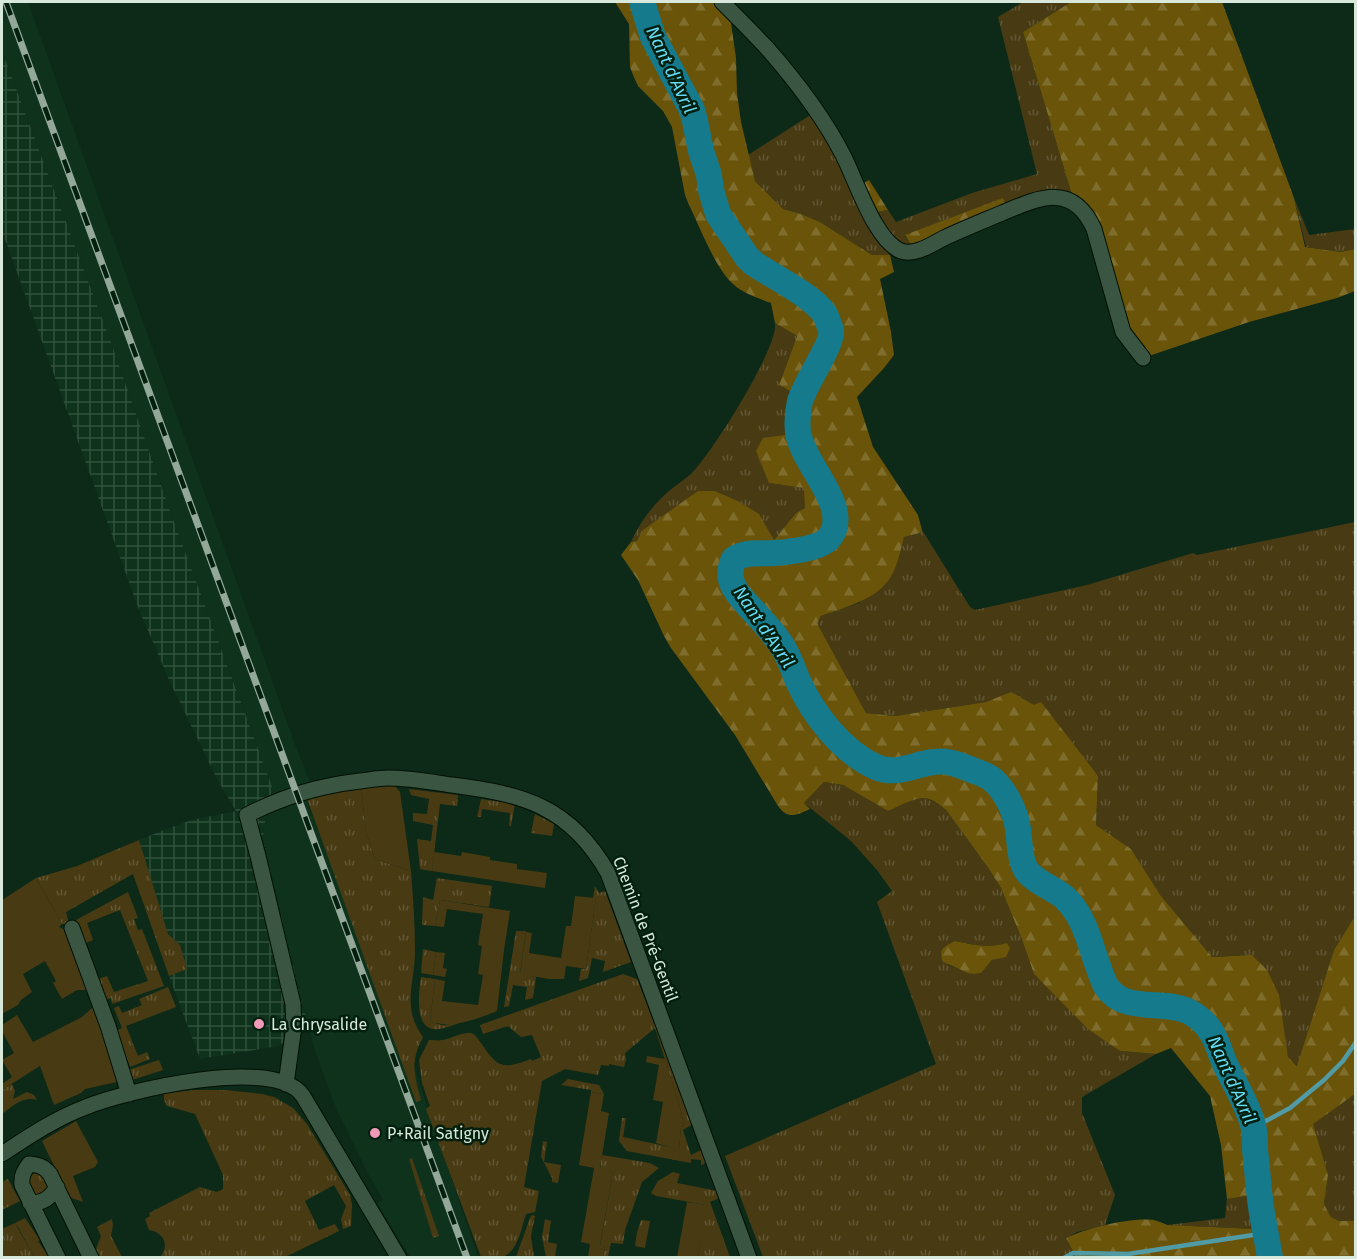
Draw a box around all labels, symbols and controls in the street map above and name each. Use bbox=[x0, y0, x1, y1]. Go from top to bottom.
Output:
water label: Nant d'Avril bbox=[641, 23, 701, 117]
water label: Nant d'Avril bbox=[729, 582, 799, 672]
street label: Chemin de Pré-Gentil bbox=[609, 854, 682, 1005]
place label: La Chrysalide bbox=[271, 1015, 367, 1034]
marker: La Chrysalide bbox=[252, 1017, 266, 1031]
water label: Nant d'Avril bbox=[1203, 1033, 1261, 1127]
place label: P+Rail Satigny bbox=[387, 1124, 489, 1143]
marker: P+Rail Satigny bbox=[368, 1126, 382, 1140]

